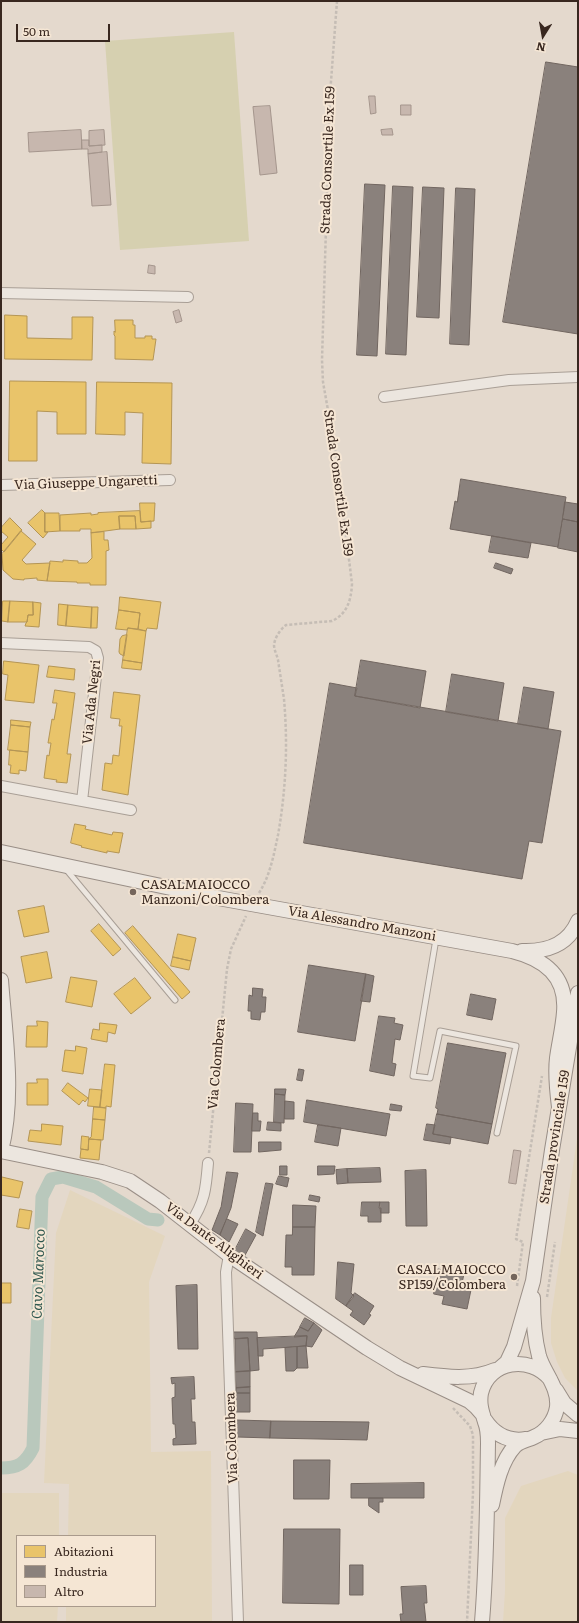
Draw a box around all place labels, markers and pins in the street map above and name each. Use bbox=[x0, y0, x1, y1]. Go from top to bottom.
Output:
place label: CASALMAIOCCO Manzoni/Colombera bbox=[141, 877, 269, 908]
marker: CASALMAIOCCO Manzoni/Colombera bbox=[128, 887, 138, 897]
place label: CASALMAIOCCO SP159/Colombera bbox=[397, 1262, 506, 1293]
marker: CASALMAIOCCO SP159/Colombera bbox=[509, 1272, 519, 1282]

